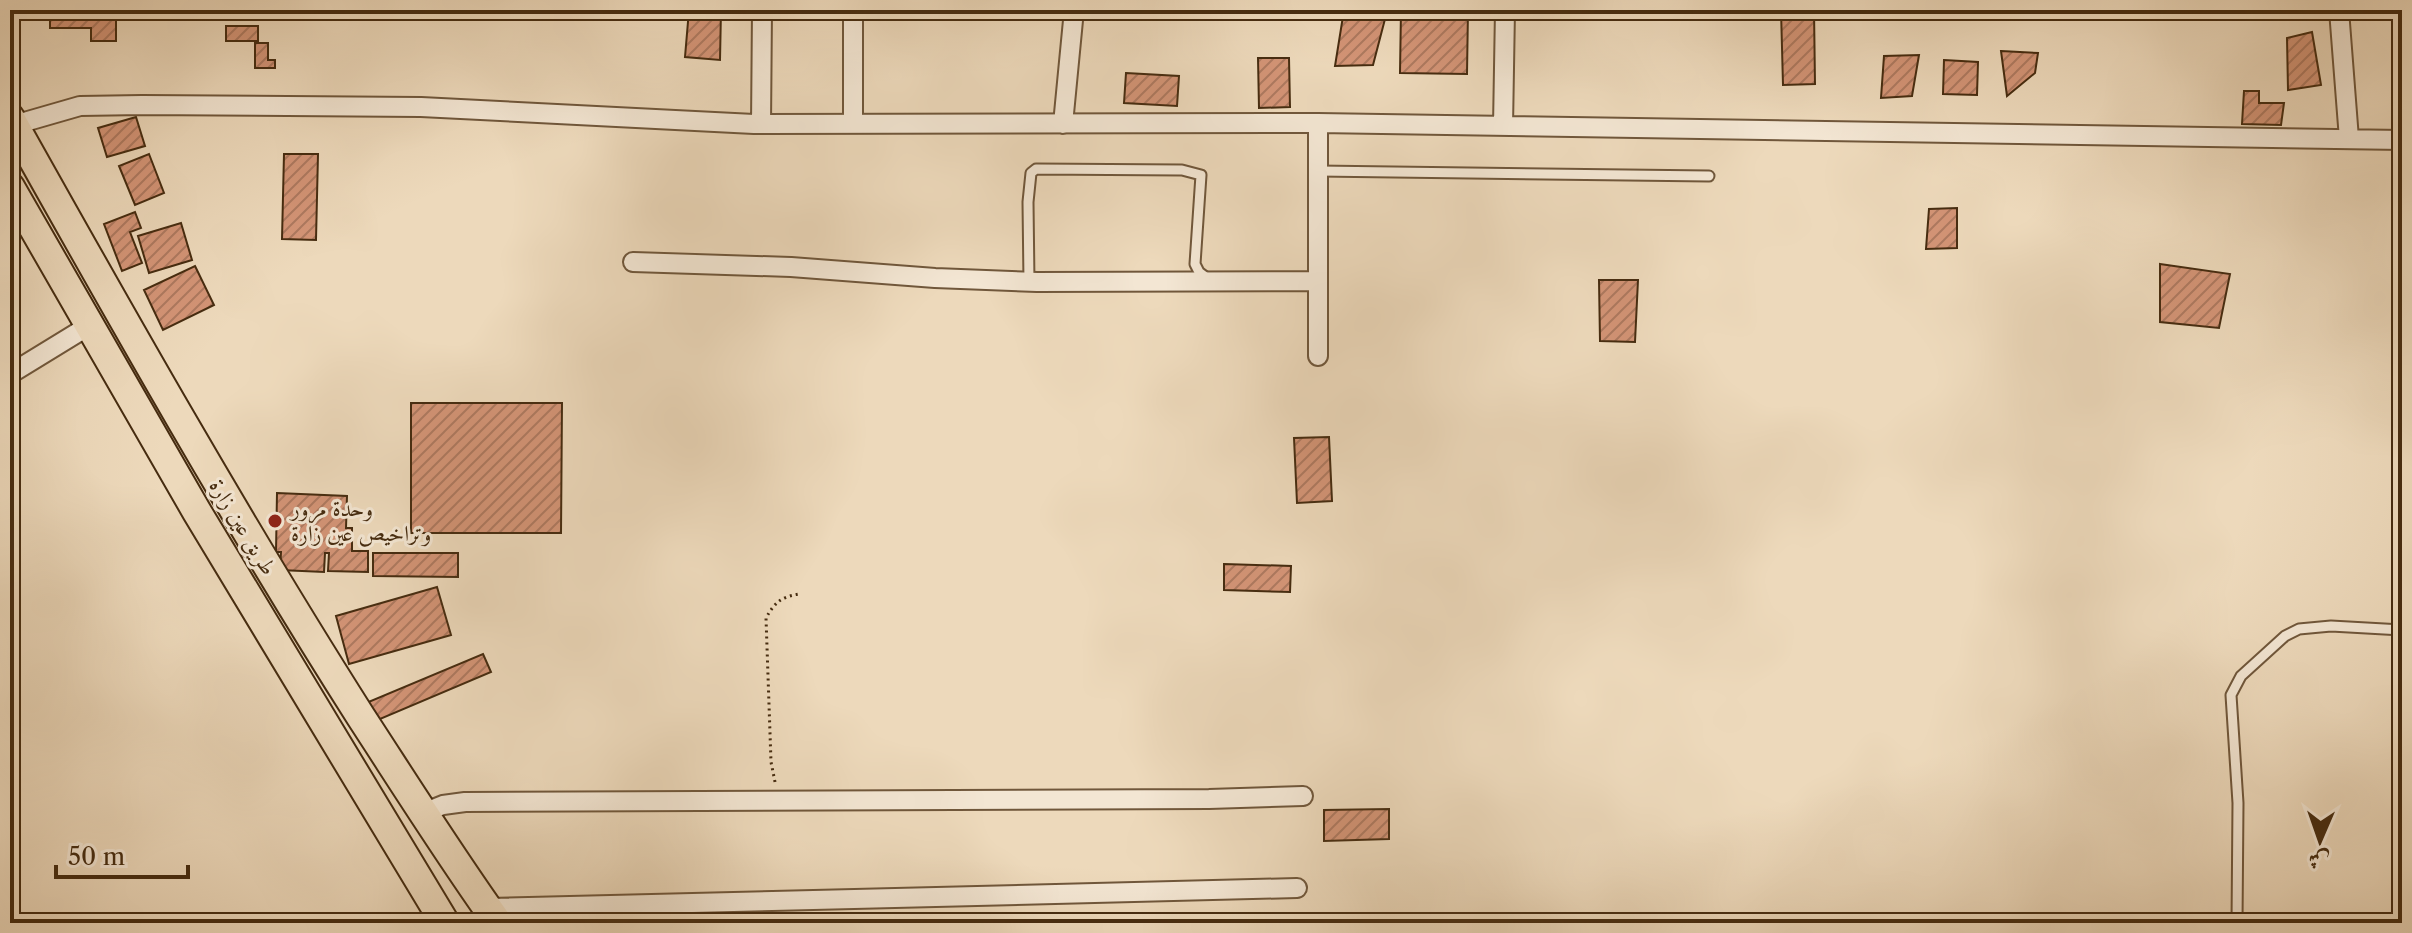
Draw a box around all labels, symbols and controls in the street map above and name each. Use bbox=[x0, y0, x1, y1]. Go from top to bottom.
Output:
street label: طريق عين زارة bbox=[203, 474, 282, 581]
place label: وحدة مرور وتراخيص عين زارة bbox=[289, 495, 431, 547]
marker: وحدة مرور وتراخيص عين زارة bbox=[266, 512, 284, 530]
north arrow bbox=[2280, 801, 2360, 881]
scale bar bbox=[56, 829, 188, 879]
text: 50 m bbox=[68, 842, 125, 871]
text: ش bbox=[2308, 847, 2331, 874]

